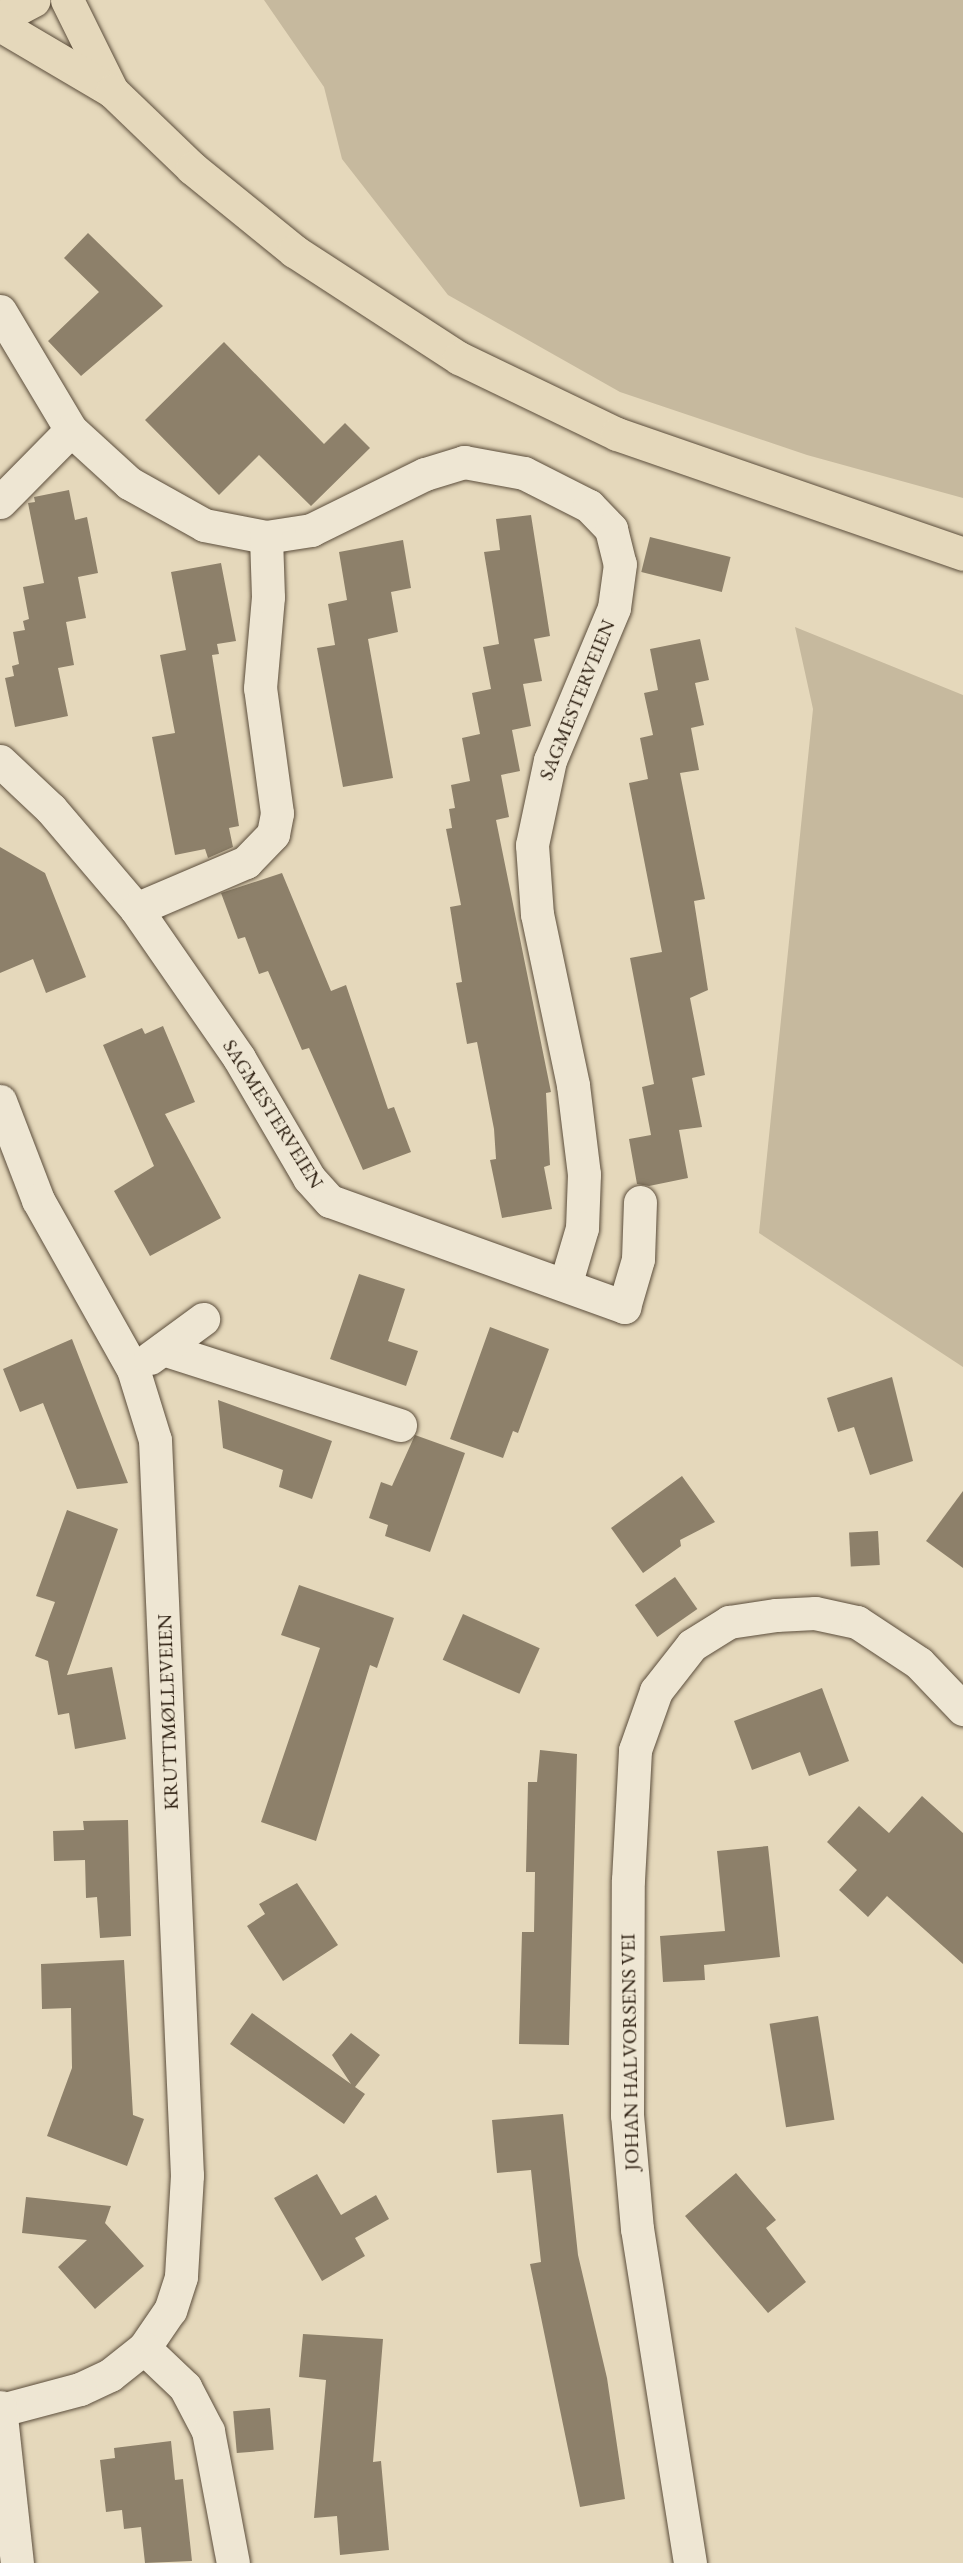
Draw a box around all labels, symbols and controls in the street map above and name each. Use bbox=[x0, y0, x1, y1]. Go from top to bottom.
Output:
street label: SAGMESTERVEIEN bbox=[534, 616, 620, 784]
street label: SAGMESTERVEIEN bbox=[218, 1035, 328, 1193]
street label: KRUTTMØLLEVEIEN bbox=[153, 1614, 183, 1810]
street label: JOHAN HALVORSENS VEI bbox=[616, 1933, 644, 2171]

